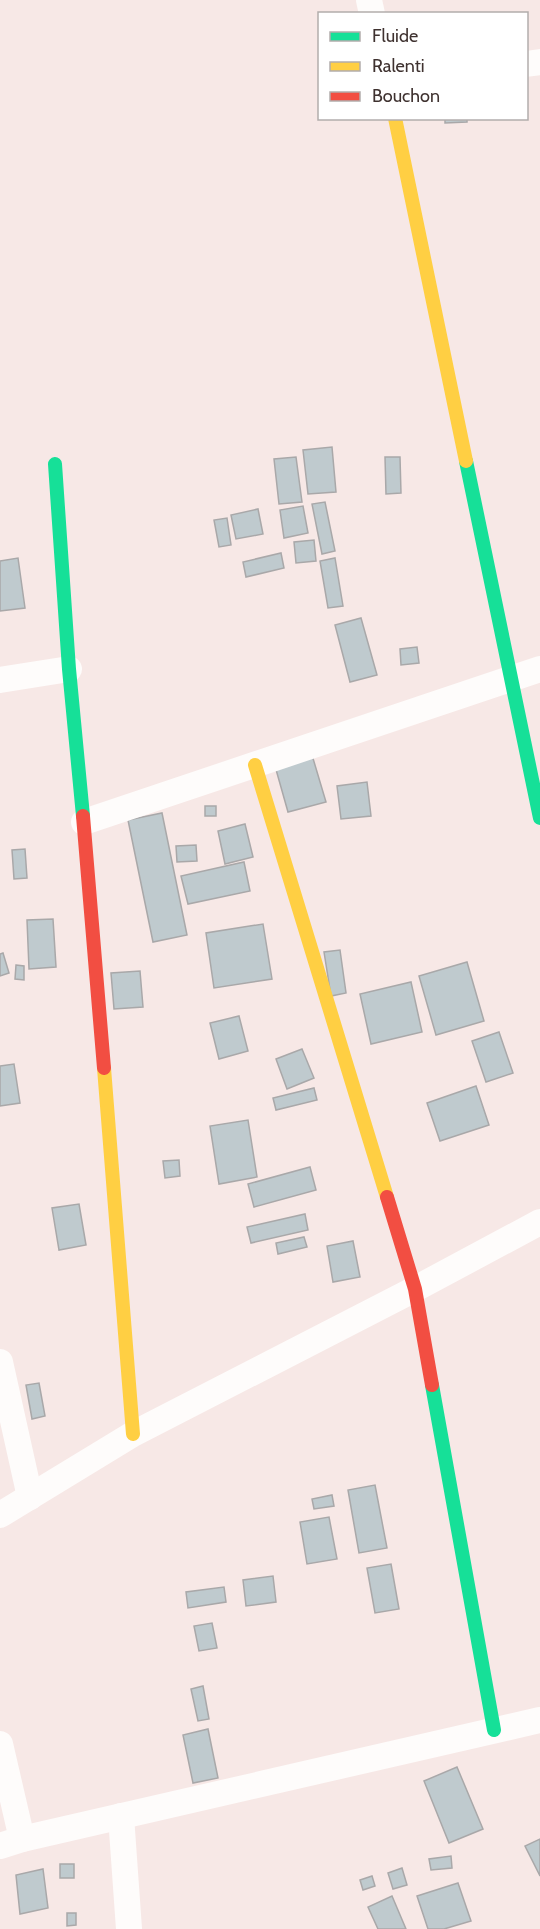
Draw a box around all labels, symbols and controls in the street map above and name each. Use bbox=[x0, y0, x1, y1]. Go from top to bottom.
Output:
legend bbox=[318, 12, 528, 120]
text: Fluide bbox=[372, 25, 418, 47]
text: Ralenti bbox=[372, 55, 425, 77]
text: Bouchon bbox=[372, 85, 440, 107]

